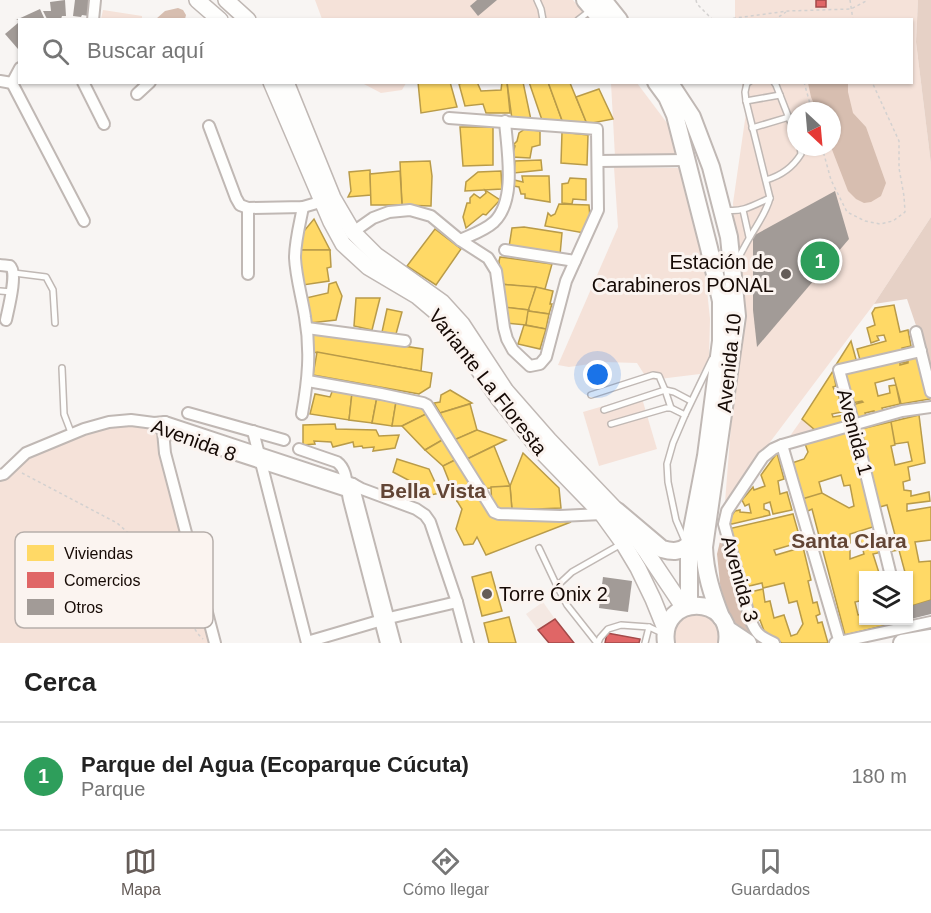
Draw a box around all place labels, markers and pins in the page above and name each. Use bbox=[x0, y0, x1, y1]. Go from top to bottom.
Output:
pin: 1 bbox=[800, 238, 840, 284]
place label: Estación de Carabineros PONAL bbox=[592, 251, 774, 296]
marker: Estación de Carabineros PONAL bbox=[779, 267, 793, 281]
place label: Torre Ónix 2 bbox=[499, 583, 608, 605]
marker: Torre Ónix 2 bbox=[480, 587, 494, 601]

